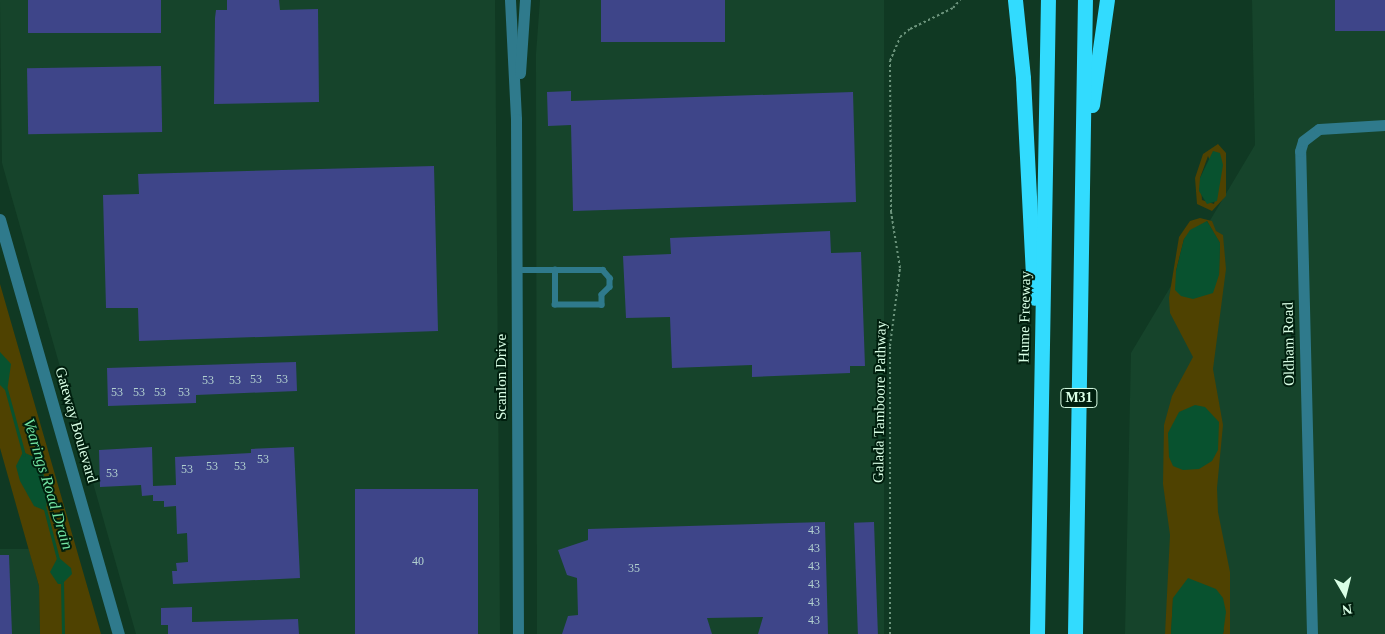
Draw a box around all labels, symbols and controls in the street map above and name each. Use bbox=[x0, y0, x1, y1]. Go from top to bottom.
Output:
street label: Hume Freeway bbox=[1015, 271, 1035, 363]
street label: Oldham Road bbox=[1279, 302, 1299, 386]
street label: Galada Tamboore Pathway bbox=[870, 321, 890, 483]
street label: Scanlon Drive bbox=[493, 334, 511, 420]
street label: Gateway Boulevard bbox=[51, 365, 101, 485]
house number: 53 bbox=[250, 373, 262, 387]
house number: 53 bbox=[276, 373, 288, 387]
house number: 53 bbox=[202, 374, 214, 388]
house number: 53 bbox=[229, 374, 241, 388]
house number: 53 bbox=[111, 386, 123, 400]
house number: 53 bbox=[133, 386, 145, 400]
house number: 53 bbox=[154, 386, 166, 400]
house number: 53 bbox=[178, 386, 190, 400]
road number: M31 bbox=[1060, 386, 1098, 409]
water label: Vearings Road Drain bbox=[19, 416, 77, 552]
house number: 53 bbox=[257, 453, 269, 467]
house number: 53 bbox=[206, 460, 218, 474]
house number: 53 bbox=[234, 460, 246, 474]
house number: 53 bbox=[181, 463, 193, 477]
house number: 53 bbox=[106, 467, 118, 481]
house number: 43 bbox=[808, 524, 820, 538]
house number: 43 bbox=[808, 542, 820, 556]
house number: 40 bbox=[412, 555, 424, 569]
house number: 43 bbox=[808, 560, 820, 574]
house number: 35 bbox=[628, 562, 640, 576]
north arrow bbox=[1320, 569, 1370, 619]
house number: 43 bbox=[808, 578, 820, 592]
house number: 43 bbox=[808, 596, 820, 610]
text: N bbox=[1341, 601, 1353, 617]
house number: 43 bbox=[808, 614, 820, 628]

